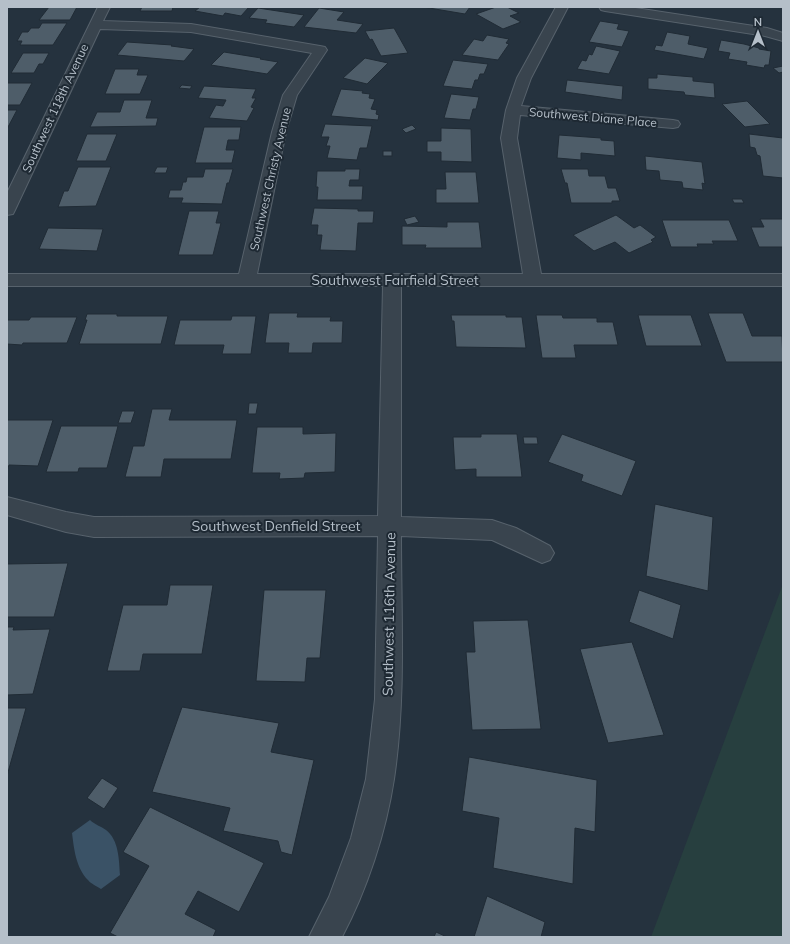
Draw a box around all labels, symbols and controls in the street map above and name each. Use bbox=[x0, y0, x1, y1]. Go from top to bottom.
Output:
north arrow bbox=[738, 12, 778, 52]
text: N bbox=[754, 15, 762, 29]
street label: Southwest 118th Avenue bbox=[19, 41, 91, 175]
street label: Southwest Diane Place bbox=[528, 104, 658, 130]
street label: Southwest Christy Avenue bbox=[246, 106, 294, 252]
street label: Southwest Fairfield Street bbox=[311, 271, 479, 289]
street label: Southwest Denfield Street bbox=[192, 517, 361, 535]
street label: Southwest 116th Avenue bbox=[379, 532, 399, 696]

